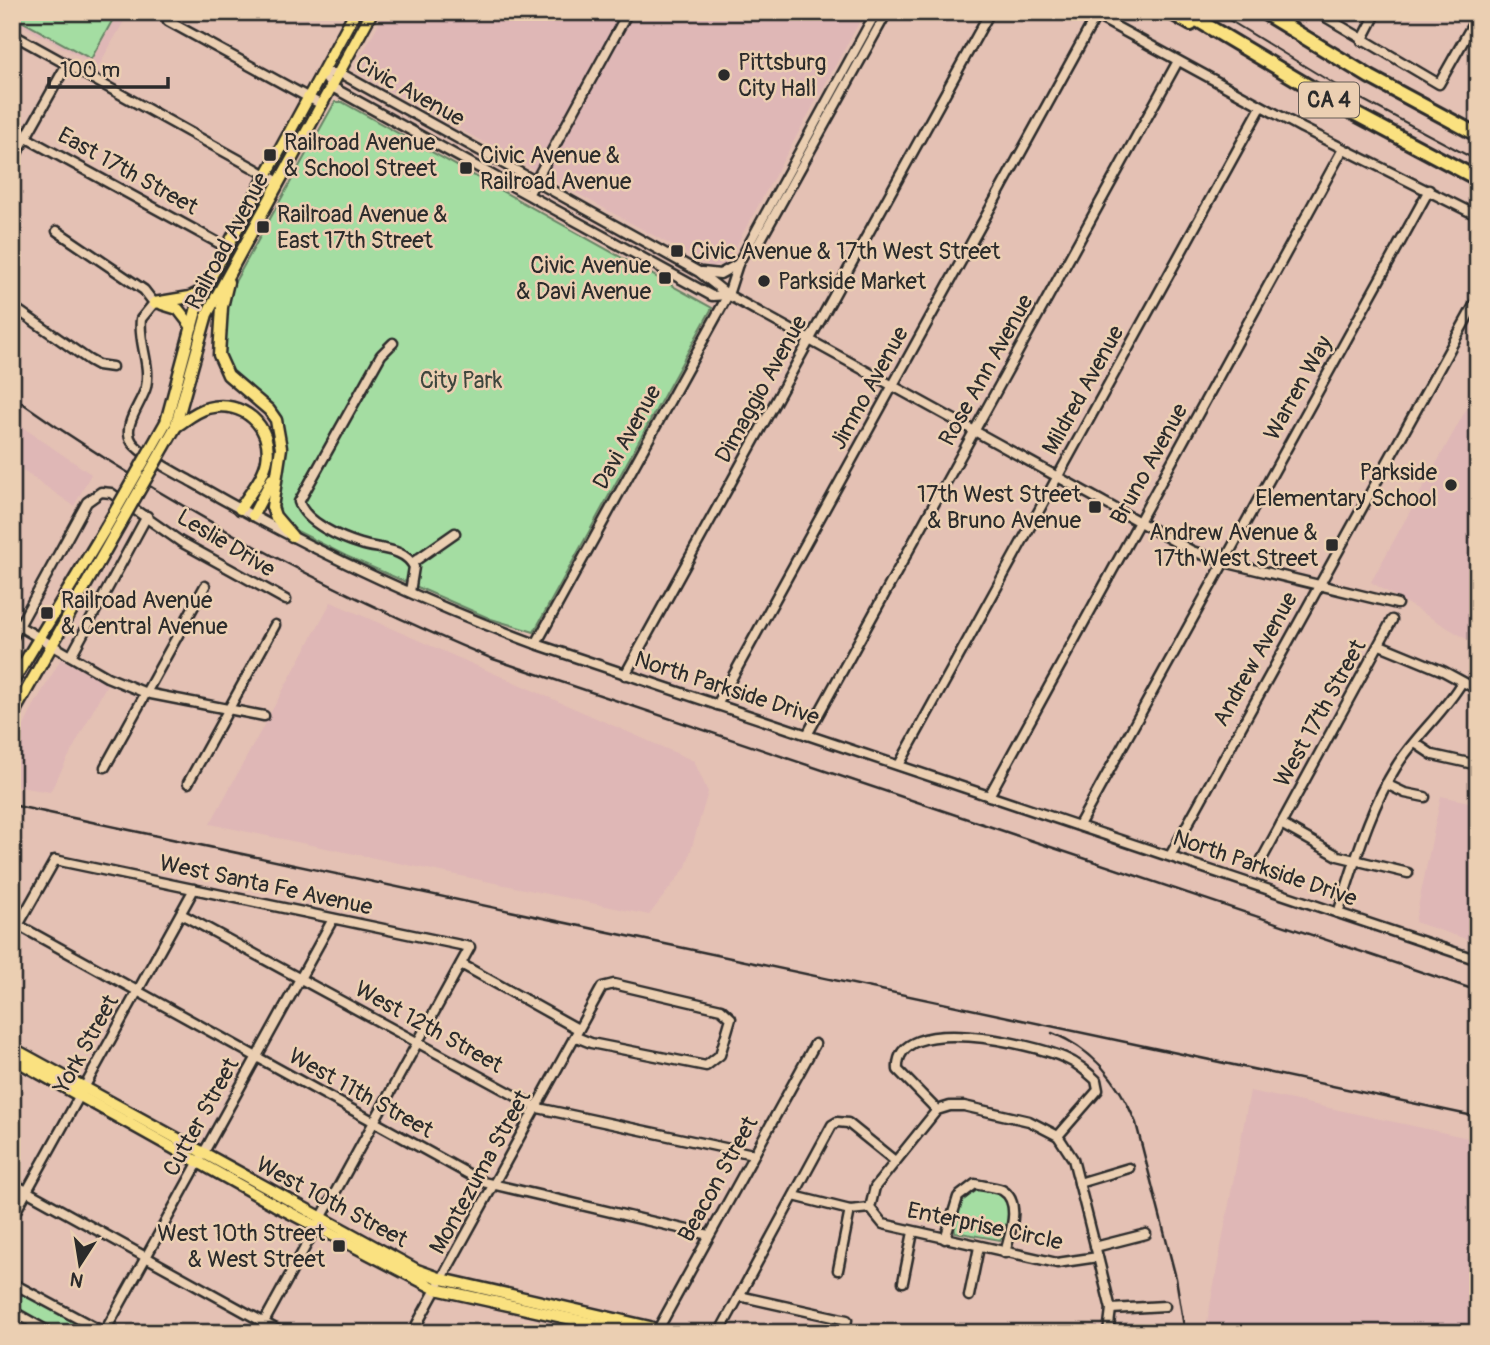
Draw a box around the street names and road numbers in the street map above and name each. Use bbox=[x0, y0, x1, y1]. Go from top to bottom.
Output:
street label: Civic Avenue bbox=[350, 49, 470, 133]
road number: CA 4 bbox=[1299, 82, 1359, 118]
street label: East 17th Street bbox=[53, 121, 204, 222]
street label: Railroad Avenue bbox=[179, 167, 276, 315]
street label: Rose Ann Avenue bbox=[932, 289, 1040, 451]
street label: Dimaggio Avenue bbox=[708, 310, 814, 468]
street label: Mildred Avenue bbox=[1036, 320, 1131, 460]
street label: Jimno Avenue bbox=[823, 321, 915, 455]
street label: Warren Way bbox=[1257, 330, 1339, 445]
street label: Davi Avenue bbox=[586, 379, 668, 494]
street label: Bruno Avenue bbox=[1104, 398, 1195, 530]
street label: Leslie Drive bbox=[172, 502, 281, 584]
street label: Andrew Avenue bbox=[1206, 586, 1304, 731]
street label: West 17th Street bbox=[1268, 634, 1373, 792]
street label: North Parkside Drive bbox=[631, 644, 824, 732]
street label: North Parkside Drive bbox=[1169, 823, 1361, 913]
street label: West Santa Fe Avenue bbox=[157, 848, 376, 922]
street label: West 12th Street bbox=[350, 974, 509, 1080]
street label: York Street bbox=[46, 989, 125, 1099]
street label: West 11th Street bbox=[284, 1041, 439, 1145]
street label: Cutter Street bbox=[157, 1052, 246, 1181]
street label: Montezuma Street bbox=[423, 1084, 537, 1259]
street label: Beacon Street bbox=[672, 1110, 765, 1247]
street label: West 10th Street bbox=[251, 1150, 413, 1254]
street label: Enterprise Circle bbox=[905, 1195, 1066, 1257]

